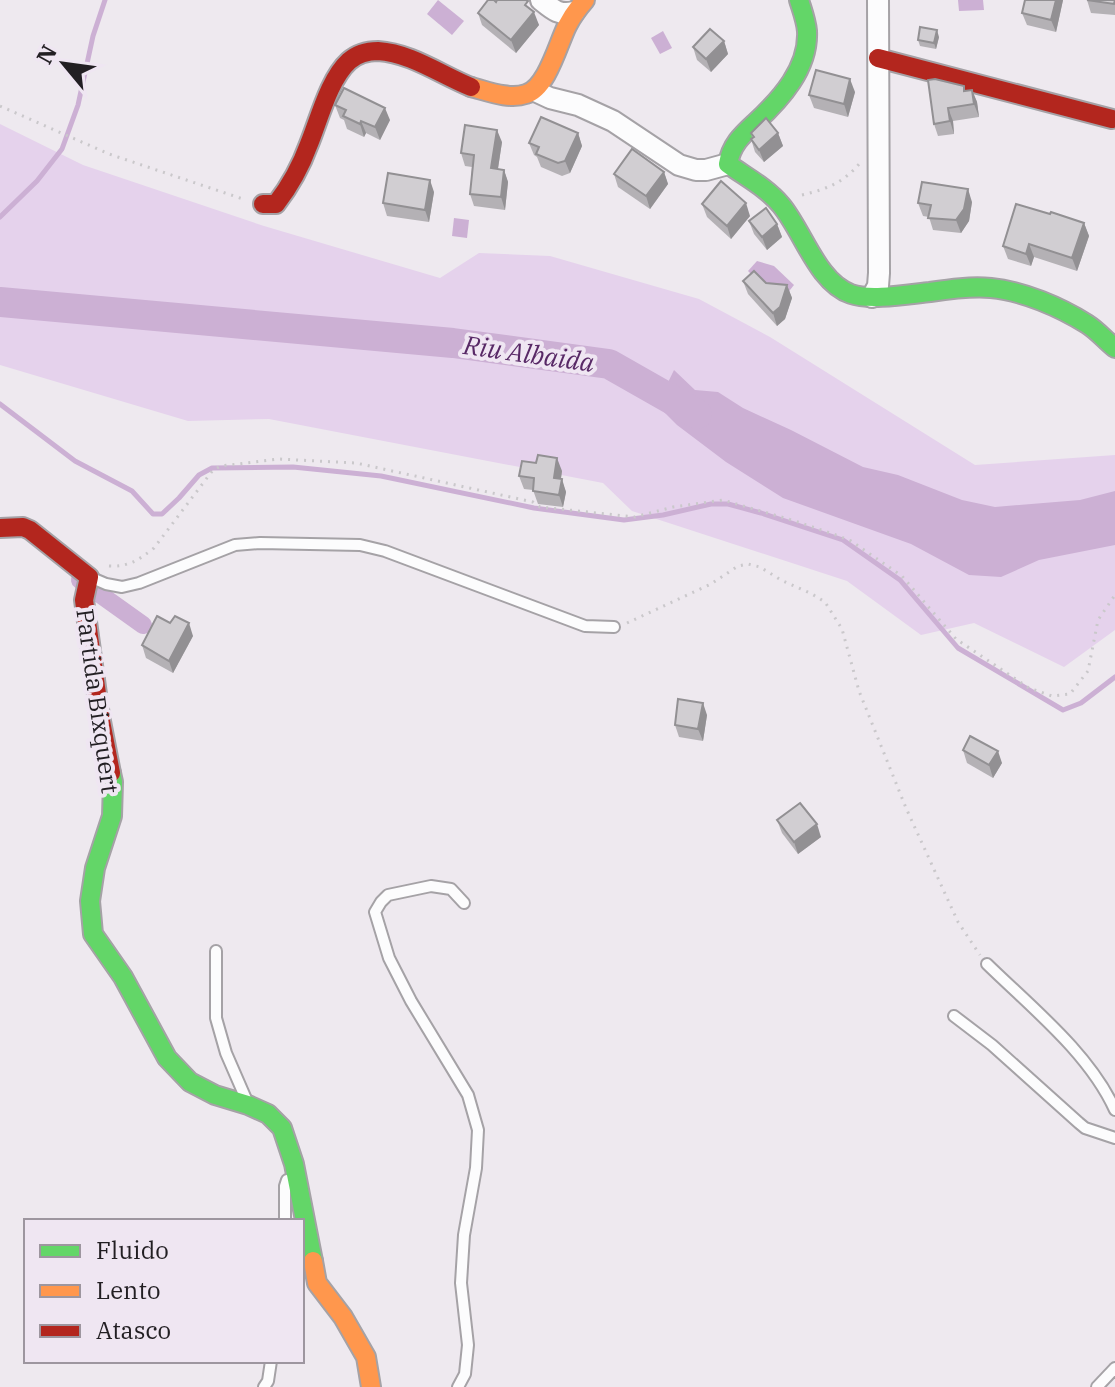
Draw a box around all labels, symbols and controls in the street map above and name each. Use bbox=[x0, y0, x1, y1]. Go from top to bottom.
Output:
north arrow bbox=[24, 24, 104, 104]
text: N bbox=[29, 39, 63, 69]
water label: Riu Albaida bbox=[461, 327, 596, 379]
street label: Partida Bixquert bbox=[69, 607, 127, 795]
legend bbox=[24, 1219, 304, 1363]
text: Fluido bbox=[96, 1234, 169, 1266]
text: Lento bbox=[96, 1274, 160, 1306]
text: Atasco bbox=[96, 1314, 171, 1346]

